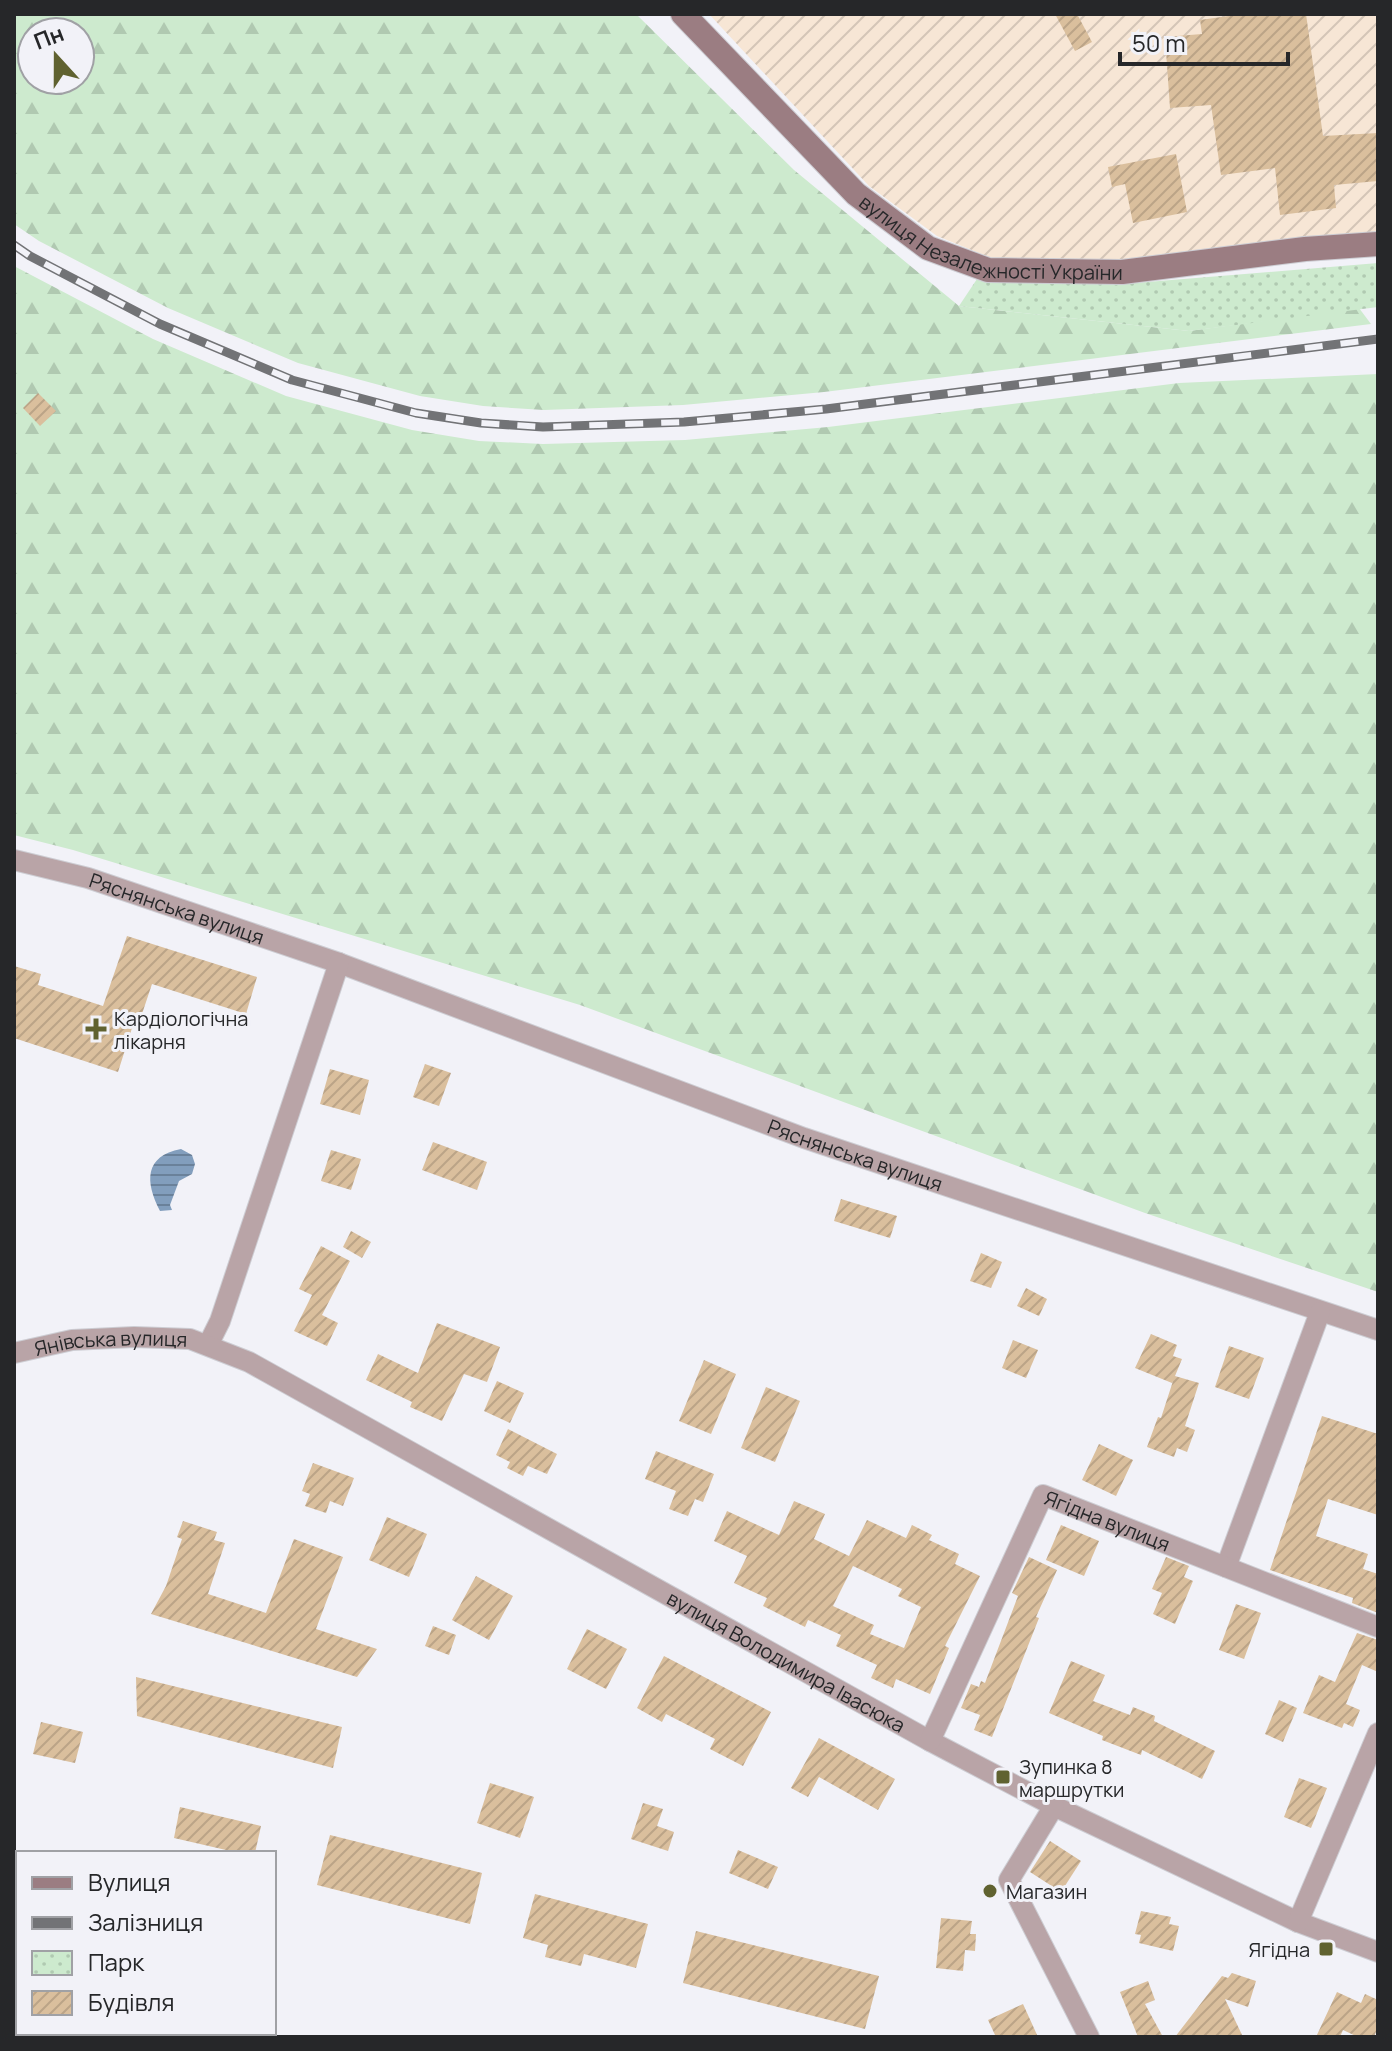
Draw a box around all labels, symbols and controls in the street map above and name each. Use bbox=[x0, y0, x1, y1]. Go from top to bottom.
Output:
north arrow bbox=[16, 16, 96, 96]
scale bar bbox=[1120, 16, 1288, 66]
text: Пн bbox=[30, 18, 68, 57]
text: 50 m bbox=[1132, 26, 1186, 59]
street label: вулиця Незалежності України bbox=[854, 188, 1123, 286]
street label: Ряснянська вулиця bbox=[86, 866, 268, 950]
place label: Кардіологічна лікарня bbox=[114, 1005, 248, 1055]
marker: Кардіологічна лікарня bbox=[85, 1018, 107, 1040]
street label: Ряснянська вулиця bbox=[764, 1112, 946, 1197]
street label: Янівська вулиця bbox=[32, 1323, 188, 1362]
street label: Ягідна вулиця bbox=[1041, 1484, 1174, 1557]
street label: вулиця Володимира Івасюка bbox=[663, 1584, 910, 1738]
place label: Зупинка 8 маршрутки bbox=[1019, 1753, 1124, 1803]
marker: Зупинка 8 маршрутки bbox=[994, 1768, 1012, 1786]
legend bbox=[16, 1851, 276, 2035]
text: Вулиця bbox=[88, 1865, 170, 1898]
place label: Магазин bbox=[1006, 1878, 1087, 1905]
marker: Магазин bbox=[981, 1882, 999, 1900]
text: Залізниця bbox=[88, 1905, 203, 1938]
place label: Ягідна bbox=[1249, 1936, 1310, 1963]
marker: Ягідна bbox=[1317, 1940, 1335, 1958]
text: Парк bbox=[88, 1945, 145, 1978]
text: Будівля bbox=[88, 1985, 175, 2018]

